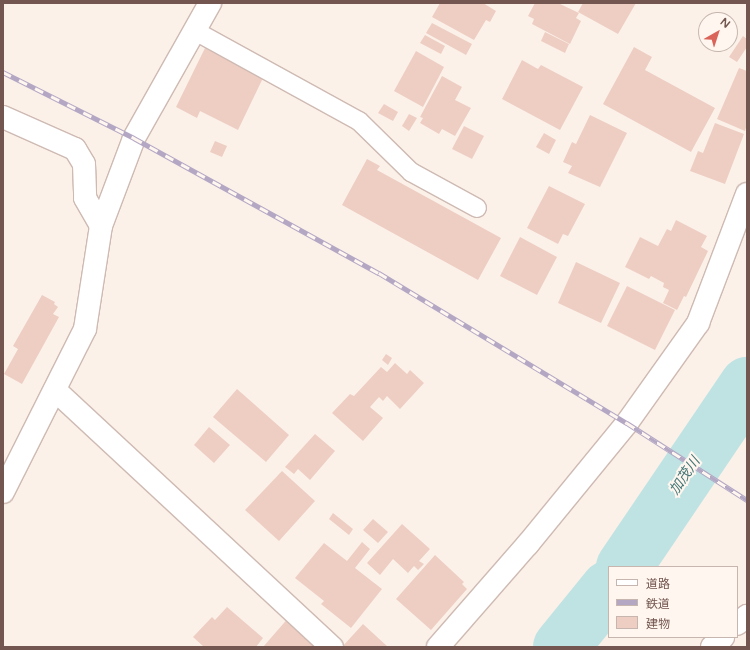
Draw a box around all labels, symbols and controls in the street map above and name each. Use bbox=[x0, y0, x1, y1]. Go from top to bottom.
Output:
north arrow bbox=[698, 12, 738, 52]
text: N bbox=[718, 15, 733, 31]
water label: 加茂川 bbox=[666, 454, 704, 498]
legend bbox=[608, 566, 738, 638]
text: 道路 bbox=[646, 577, 670, 591]
text: 鉄道 bbox=[646, 597, 670, 611]
text: 建物 bbox=[646, 617, 670, 631]

